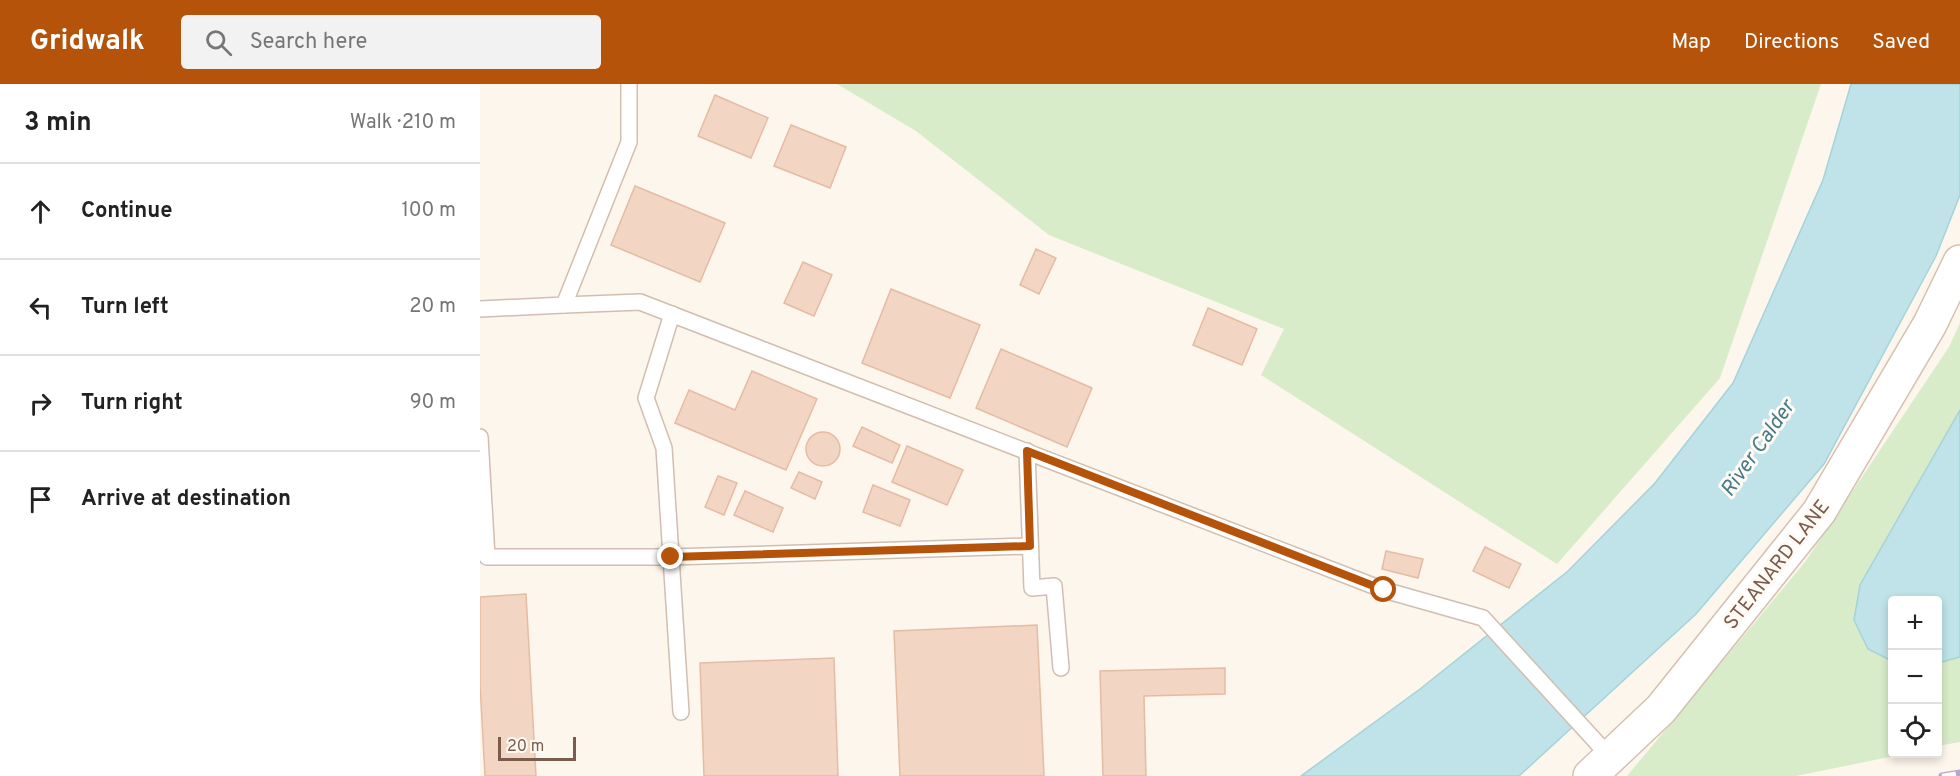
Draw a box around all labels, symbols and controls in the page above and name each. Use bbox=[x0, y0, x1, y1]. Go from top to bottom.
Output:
search box bbox=[181, 15, 601, 69]
text: Gridwalk bbox=[30, 24, 145, 60]
icon: search bbox=[202, 26, 235, 59]
text: Search here bbox=[250, 29, 367, 56]
text: Map bbox=[1671, 29, 1711, 56]
text: Directions bbox=[1744, 29, 1839, 56]
text: Saved bbox=[1872, 29, 1930, 56]
text: 3 min bbox=[24, 107, 92, 140]
text: Walk · 210 m bbox=[350, 110, 456, 136]
icon: ahead bbox=[24, 195, 57, 228]
text: Continue bbox=[81, 198, 172, 225]
text: 100 m bbox=[401, 198, 456, 224]
icon: left bbox=[24, 291, 57, 324]
text: Turn left bbox=[81, 294, 169, 321]
text: 20 m bbox=[409, 294, 456, 320]
icon: right bbox=[24, 387, 57, 420]
text: Turn right bbox=[81, 390, 183, 417]
text: 90 m bbox=[410, 390, 456, 416]
water label: River Calder bbox=[1715, 394, 1803, 502]
icon: arrive bbox=[24, 483, 57, 516]
text: Arrive at destination bbox=[81, 486, 291, 513]
street label: STEANARD LANE bbox=[1719, 495, 1836, 635]
route end bbox=[657, 543, 683, 569]
route start bbox=[1370, 576, 1396, 602]
map controls bbox=[1888, 596, 1942, 758]
button: + bbox=[1888, 596, 1942, 650]
button: − bbox=[1888, 650, 1942, 704]
button: locate bbox=[1888, 704, 1942, 758]
scale bar bbox=[498, 734, 576, 762]
text: 20 m bbox=[507, 737, 544, 757]

